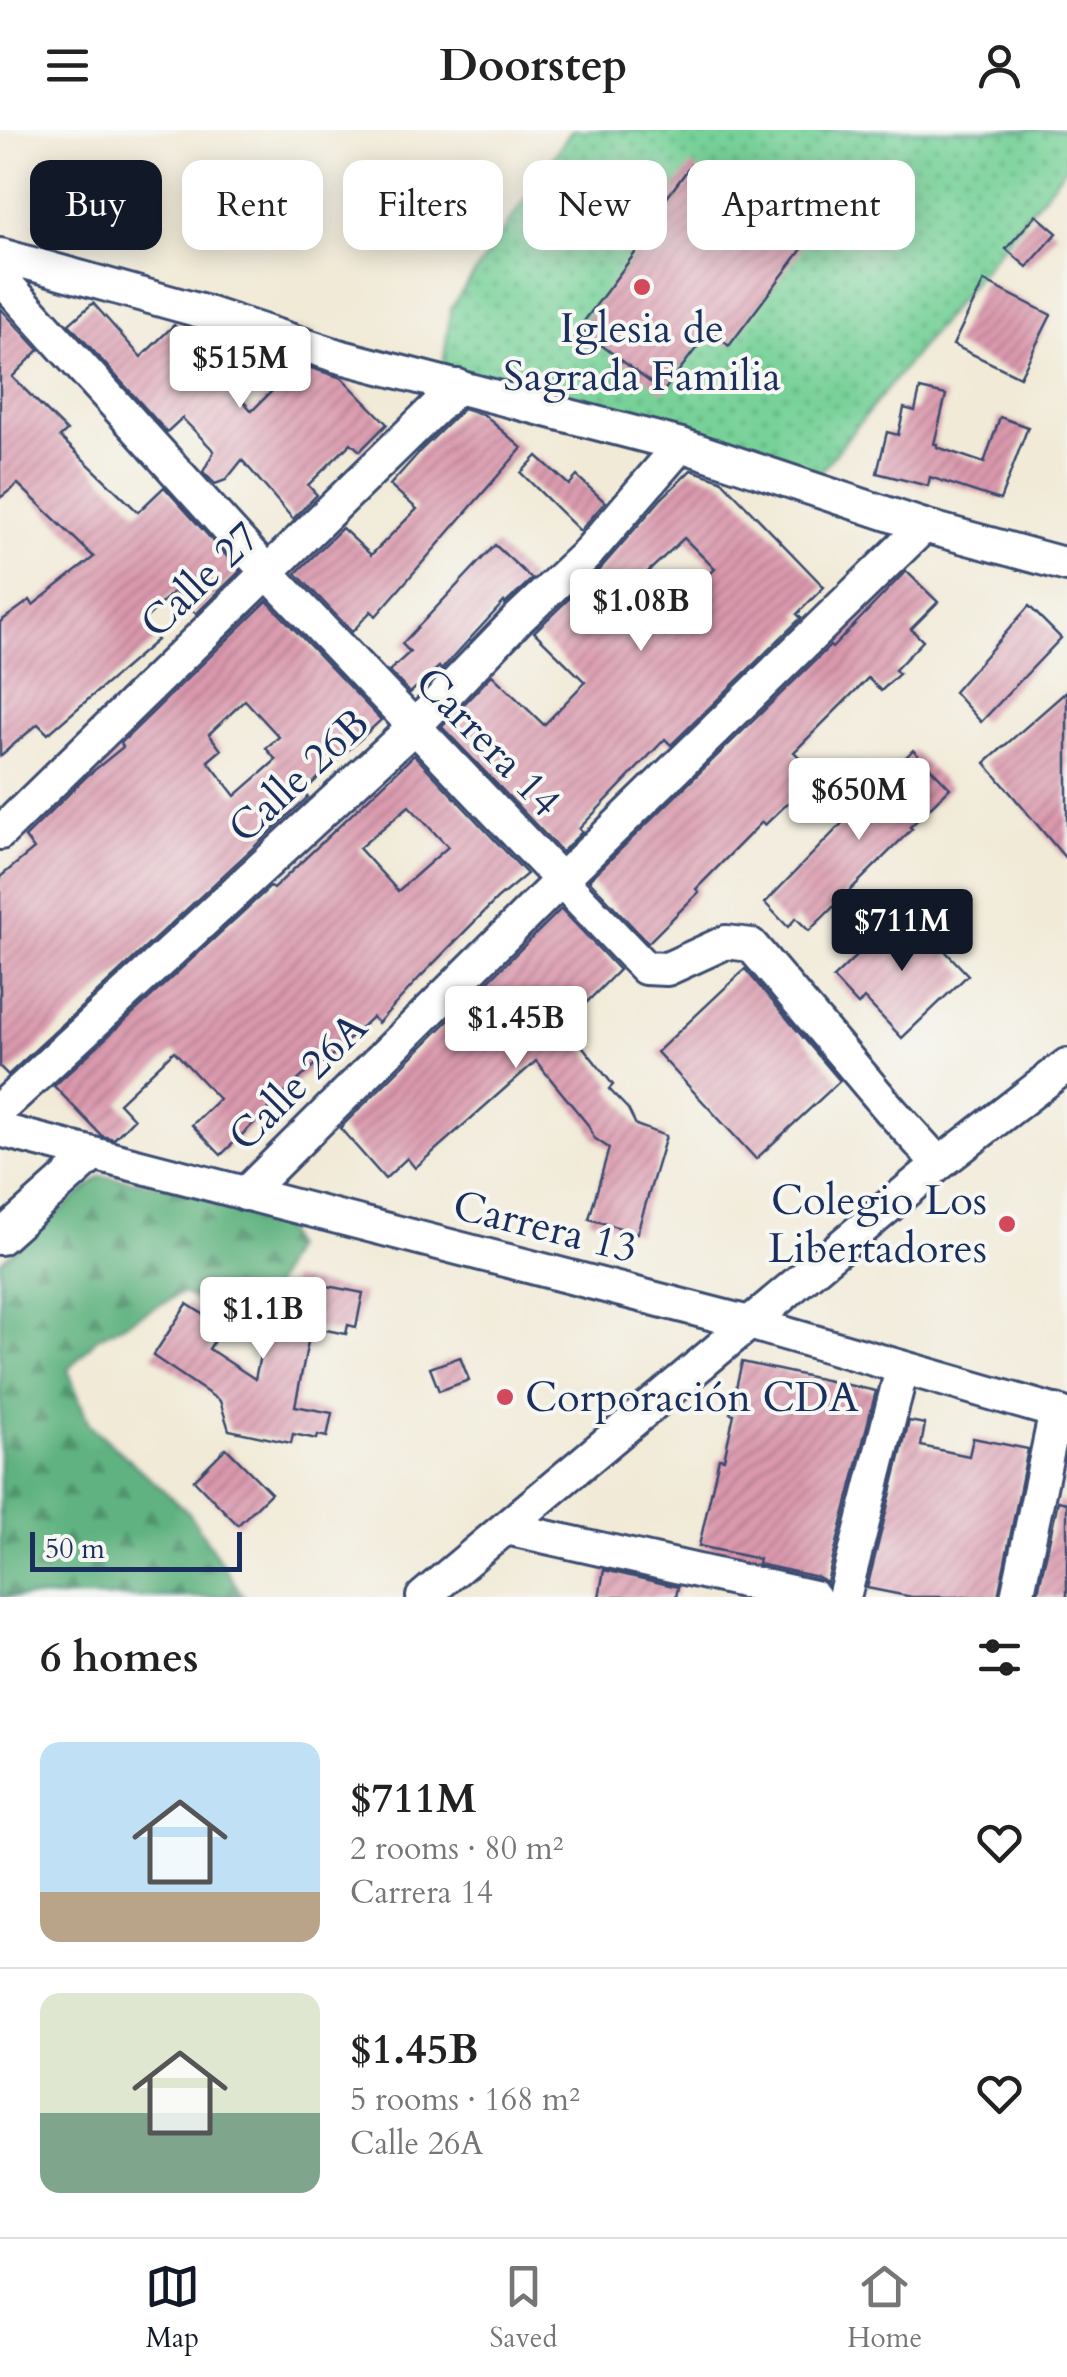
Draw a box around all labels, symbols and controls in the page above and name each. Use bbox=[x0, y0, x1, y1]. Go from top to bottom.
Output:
text: Doorstep bbox=[439, 35, 628, 96]
icon: menu bbox=[40, 38, 95, 93]
icon: person bbox=[972, 38, 1027, 93]
chip: Buy bbox=[30, 160, 162, 250]
chip: Rent bbox=[182, 160, 323, 250]
chip: Filters bbox=[343, 160, 503, 250]
chip: New bbox=[523, 160, 667, 250]
chip: Apartment bbox=[687, 160, 915, 250]
marker: Iglesia de Sagrada Familia bbox=[631, 276, 653, 298]
place label: Iglesia de Sagrada Familia bbox=[503, 300, 781, 405]
pin: $515M bbox=[170, 326, 310, 411]
text: $515M bbox=[192, 336, 288, 380]
street label: Calle 27 bbox=[128, 509, 272, 651]
pin: $1.08B bbox=[560, 569, 722, 654]
text: $1.08B bbox=[592, 579, 690, 623]
street label: Carrera 14 bbox=[402, 655, 574, 829]
street label: Calle 26B bbox=[216, 696, 382, 856]
pin: $650M bbox=[789, 758, 929, 843]
text: $650M bbox=[811, 768, 907, 812]
pin: $711M bbox=[832, 889, 972, 974]
text: $711M bbox=[854, 899, 950, 943]
pin: $1.45B bbox=[435, 986, 597, 1071]
text: $1.45B bbox=[467, 996, 565, 1040]
street label: Calle 26A bbox=[216, 1000, 380, 1164]
place label: Colegio Los Libertadores bbox=[768, 1172, 987, 1277]
street label: Carrera 13 bbox=[447, 1177, 643, 1277]
marker: Colegio Los Libertadores bbox=[996, 1213, 1018, 1235]
pin: $1.1B bbox=[193, 1277, 333, 1362]
text: $1.1B bbox=[222, 1287, 304, 1331]
place label: Corporación CDA bbox=[525, 1369, 859, 1426]
marker: Corporación CDA bbox=[494, 1386, 516, 1408]
scale bar bbox=[30, 1527, 242, 1572]
text: 50 m bbox=[45, 1530, 105, 1568]
text: 6 homes bbox=[40, 1629, 198, 1686]
icon: filters bbox=[972, 1630, 1027, 1685]
text: $711M bbox=[350, 1770, 477, 1827]
icon: home bbox=[120, 1782, 240, 1902]
icon: heart bbox=[972, 1815, 1027, 1870]
text: 2 rooms · 80 m² bbox=[350, 1827, 563, 1871]
text: Carrera 14 bbox=[350, 1871, 493, 1915]
text: $1.45B bbox=[350, 2021, 479, 2078]
icon: home bbox=[120, 2033, 240, 2153]
icon: heart bbox=[972, 2066, 1027, 2121]
text: 5 rooms · 168 m² bbox=[350, 2078, 580, 2122]
text: Calle 26A bbox=[350, 2122, 483, 2166]
tab: Map bbox=[145, 2259, 200, 2357]
tab: Saved bbox=[490, 2259, 557, 2357]
tab: Home bbox=[847, 2259, 922, 2357]

